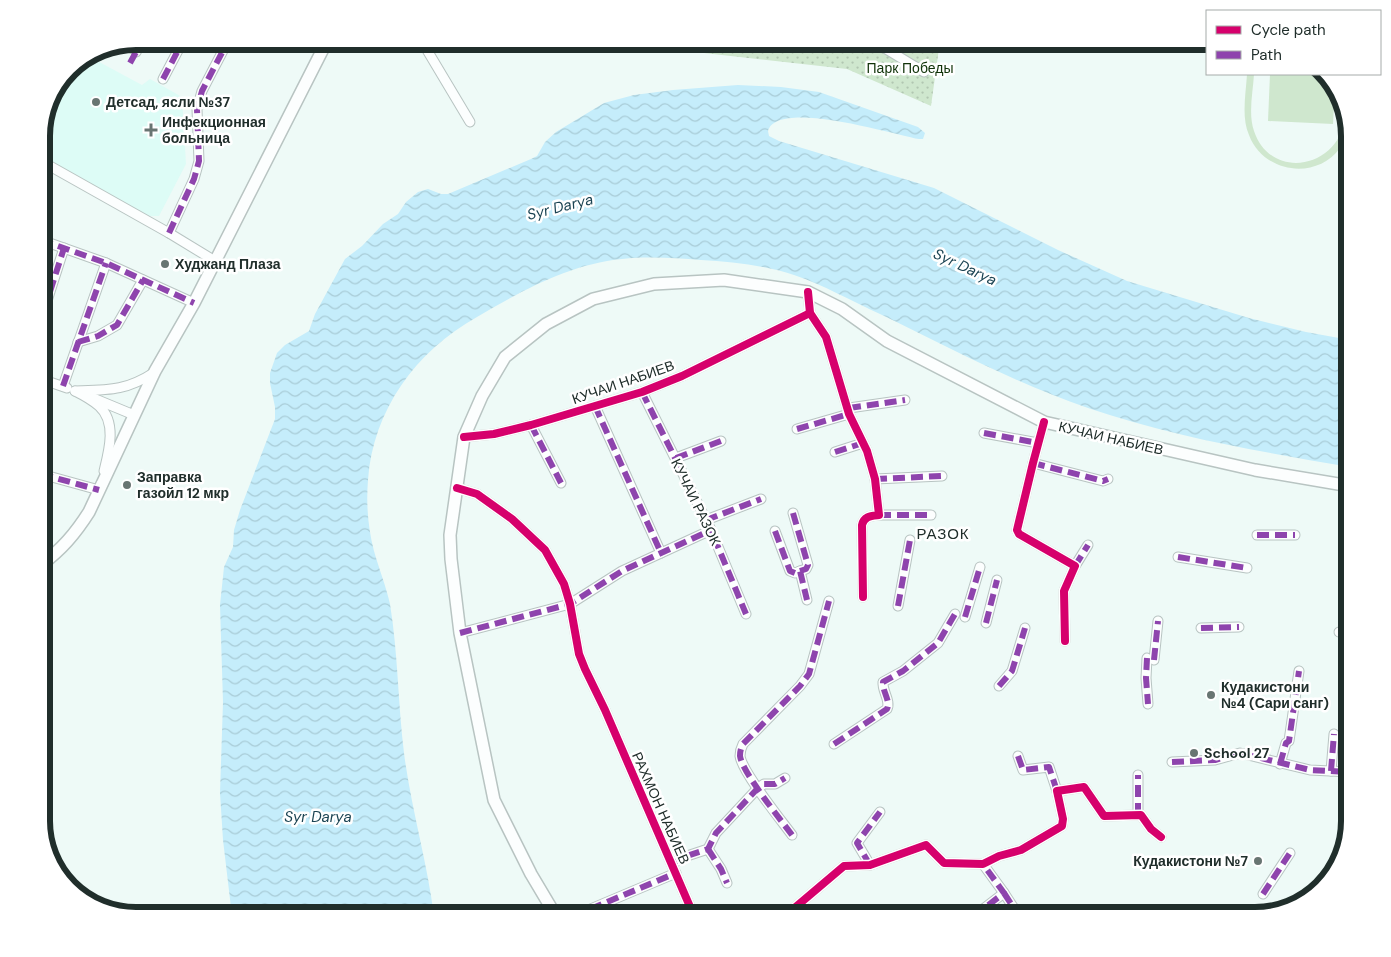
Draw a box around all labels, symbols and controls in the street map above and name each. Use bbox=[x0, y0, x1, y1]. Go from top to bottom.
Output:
legend bbox=[1206, 10, 1381, 75]
text: Cycle path bbox=[1251, 20, 1326, 40]
text: Path bbox=[1251, 45, 1282, 65]
park label: Парк Победы bbox=[867, 59, 953, 77]
place label: Детсад, ясли №37 bbox=[106, 93, 230, 111]
marker: Детсад, ясли №37 bbox=[90, 96, 102, 108]
place label: Инфекционная больница bbox=[162, 113, 266, 147]
marker: Инфекционная больница bbox=[144, 123, 158, 137]
water label: Syr Darya bbox=[525, 189, 595, 225]
water label: Syr Darya bbox=[930, 244, 1000, 290]
place label: Худжанд Плаза bbox=[175, 255, 281, 273]
marker: Худжанд Плаза bbox=[159, 258, 171, 270]
street label: КУЧАИ НАБИЕВ bbox=[569, 356, 677, 408]
street label: КУЧАИ НАБИЕВ bbox=[1057, 417, 1165, 459]
street label: КУЧАИ РАЗОК bbox=[667, 456, 725, 549]
place label: Заправка газойл 12 мкр bbox=[137, 468, 229, 502]
marker: Заправка газойл 12 мкр bbox=[121, 479, 133, 491]
district label: РАЗОК bbox=[916, 524, 970, 544]
place label: Кудакистони №4 (Сари санг) bbox=[1221, 678, 1329, 712]
marker: Кудакистони №4 (Сари санг) bbox=[1205, 689, 1217, 701]
place label: School 27 bbox=[1204, 744, 1270, 762]
marker: School 27 bbox=[1188, 747, 1200, 759]
street label: РАХМОН НАБИЕВ bbox=[628, 749, 694, 867]
water label: Syr Darya bbox=[284, 807, 352, 827]
place label: Кудакистони №7 bbox=[1133, 852, 1248, 870]
marker: Кудакистони №7 bbox=[1252, 855, 1264, 867]

